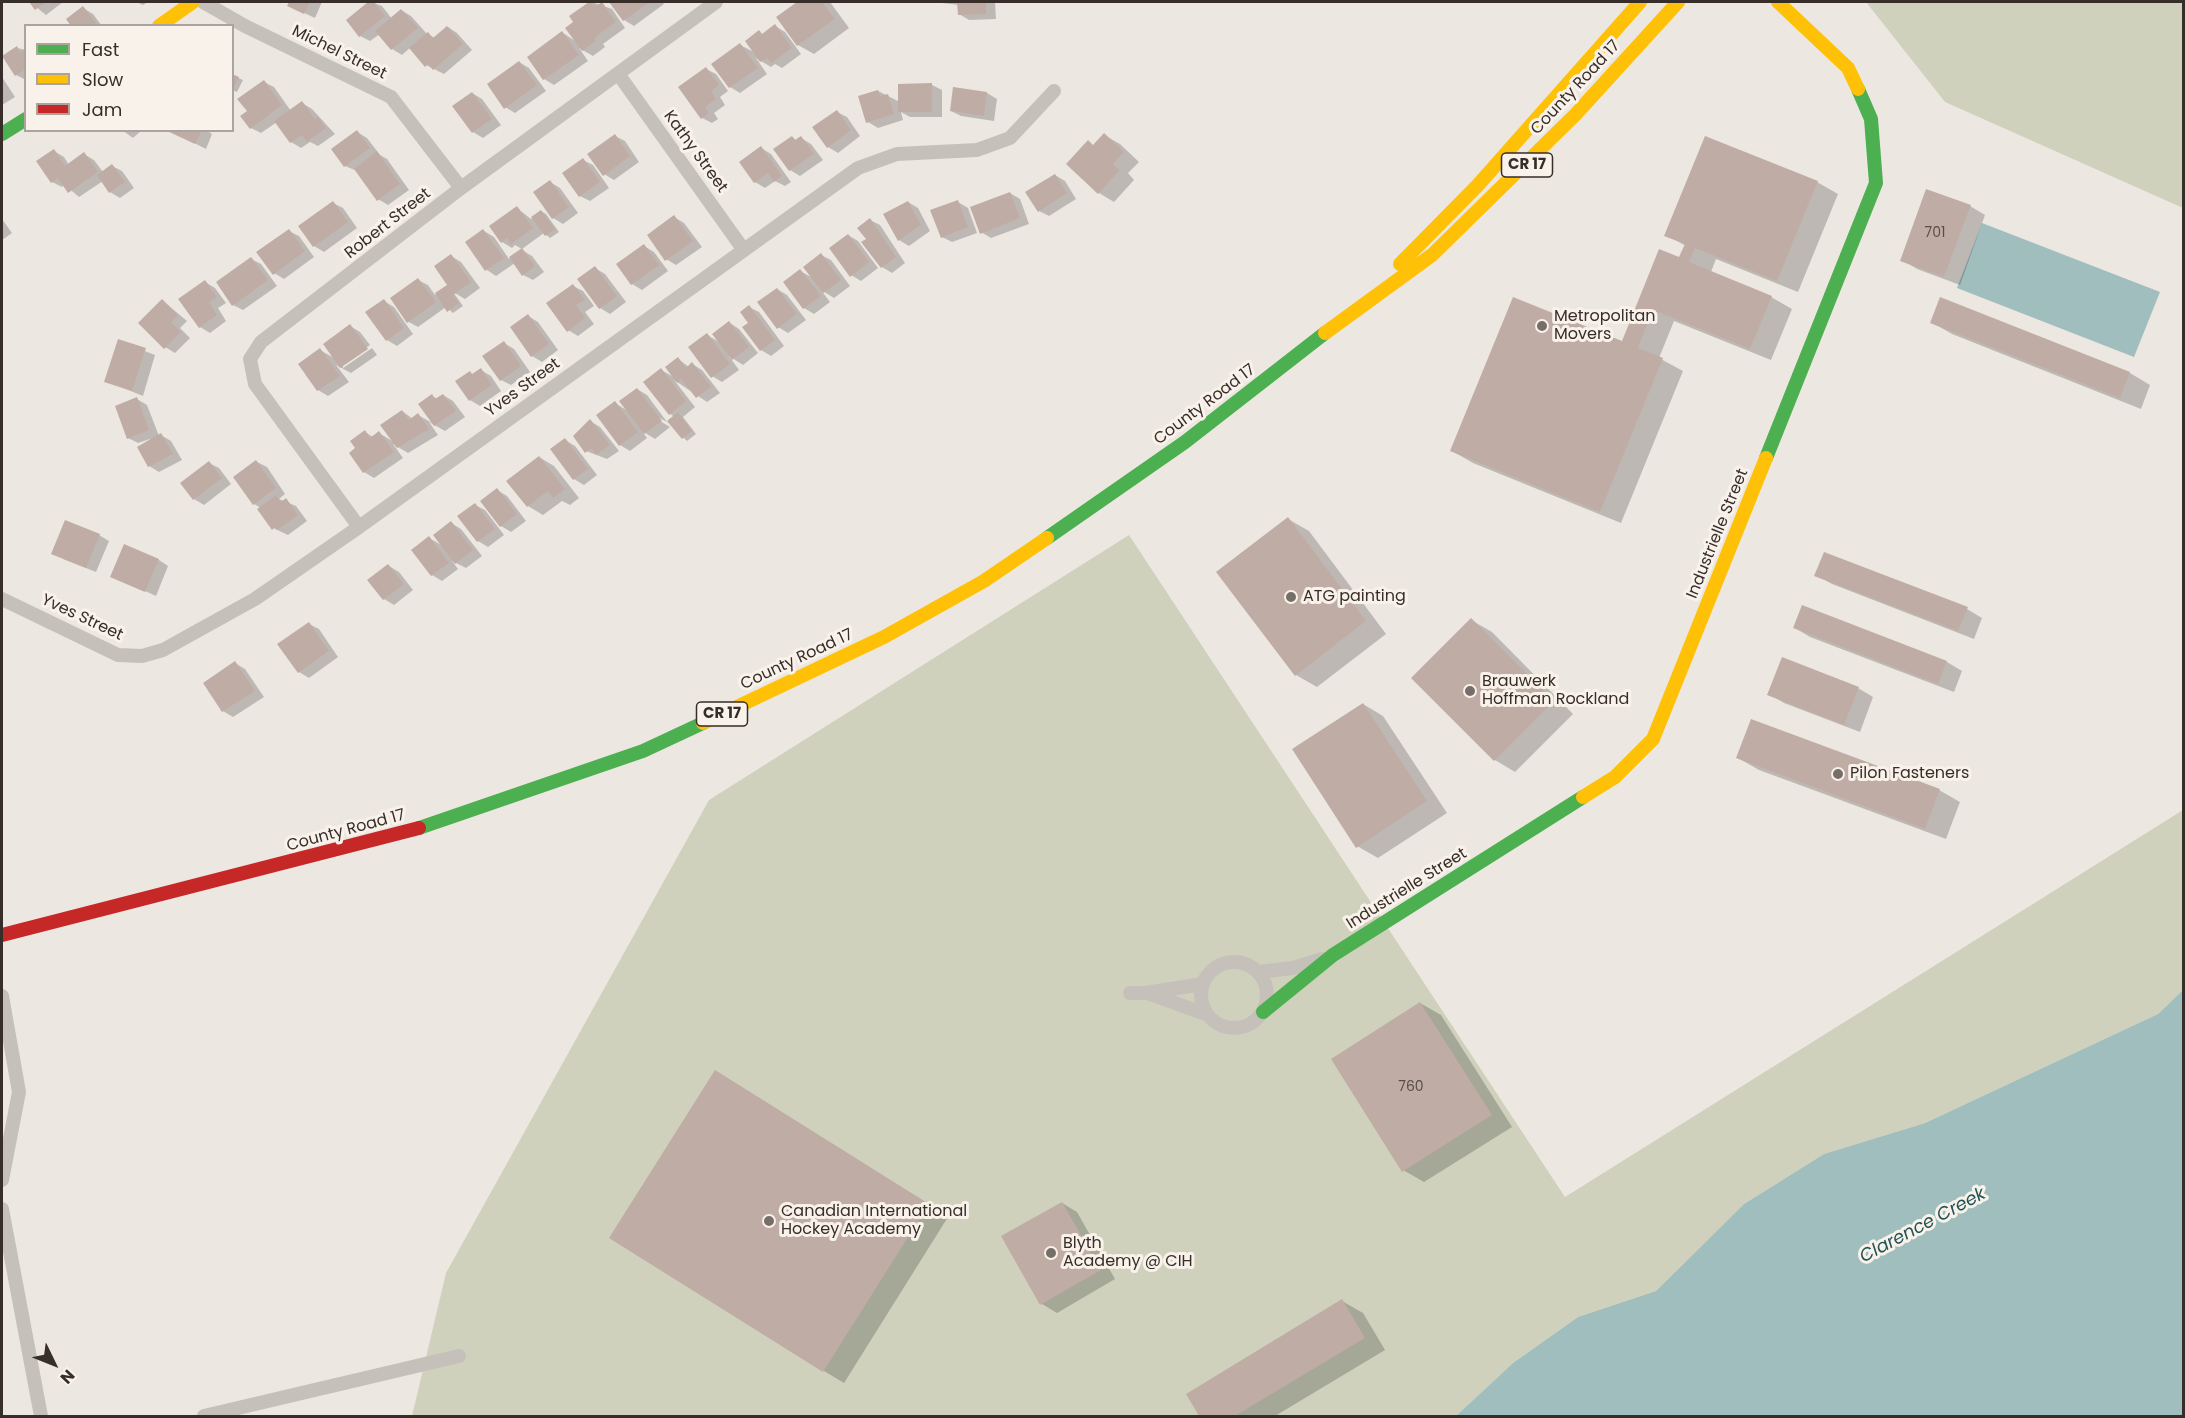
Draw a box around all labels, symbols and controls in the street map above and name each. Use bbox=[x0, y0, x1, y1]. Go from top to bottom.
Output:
street label: Michel Street bbox=[289, 22, 389, 84]
legend bbox=[24, 24, 234, 132]
text: Fast bbox=[82, 37, 119, 62]
street label: County Road 17 bbox=[1527, 37, 1625, 139]
text: Slow bbox=[82, 67, 123, 92]
text: Jam bbox=[82, 97, 122, 122]
street label: Kathy Street bbox=[659, 107, 731, 197]
road number: CR 17 bbox=[1502, 153, 1552, 177]
street label: Robert Street bbox=[341, 185, 435, 263]
house number: 701 bbox=[1925, 225, 1945, 241]
place label: Metropolitan Movers bbox=[1554, 307, 1656, 345]
marker: Metropolitan Movers bbox=[1535, 319, 1549, 333]
street label: Yves Street bbox=[482, 354, 564, 422]
street label: County Road 17 bbox=[1151, 361, 1259, 449]
street label: Industrielle Street bbox=[1683, 466, 1753, 602]
place label: ATG painting bbox=[1303, 587, 1406, 607]
marker: ATG painting bbox=[1284, 590, 1298, 604]
street label: Yves Street bbox=[38, 591, 126, 645]
street label: County Road 17 bbox=[738, 626, 856, 694]
place label: Brauwerk Hoffman Rockland bbox=[1482, 672, 1629, 710]
marker: Brauwerk Hoffman Rockland bbox=[1463, 684, 1477, 698]
road number: CR 17 bbox=[696, 702, 748, 726]
place label: Pilon Fasteners bbox=[1850, 764, 1969, 784]
marker: Pilon Fasteners bbox=[1831, 767, 1845, 781]
street label: County Road 17 bbox=[285, 806, 407, 856]
street label: Industrielle Street bbox=[1343, 844, 1471, 934]
house number: 760 bbox=[1398, 1079, 1424, 1095]
water label: Clarence Creek bbox=[1856, 1184, 1990, 1268]
place label: Canadian International Hockey Academy bbox=[781, 1202, 967, 1240]
marker: Canadian International Hockey Academy bbox=[762, 1214, 776, 1228]
place label: Blyth Academy @ CIH bbox=[1063, 1234, 1193, 1272]
marker: Blyth Academy @ CIH bbox=[1044, 1246, 1058, 1260]
north arrow bbox=[24, 1334, 84, 1394]
text: N bbox=[55, 1364, 80, 1389]

